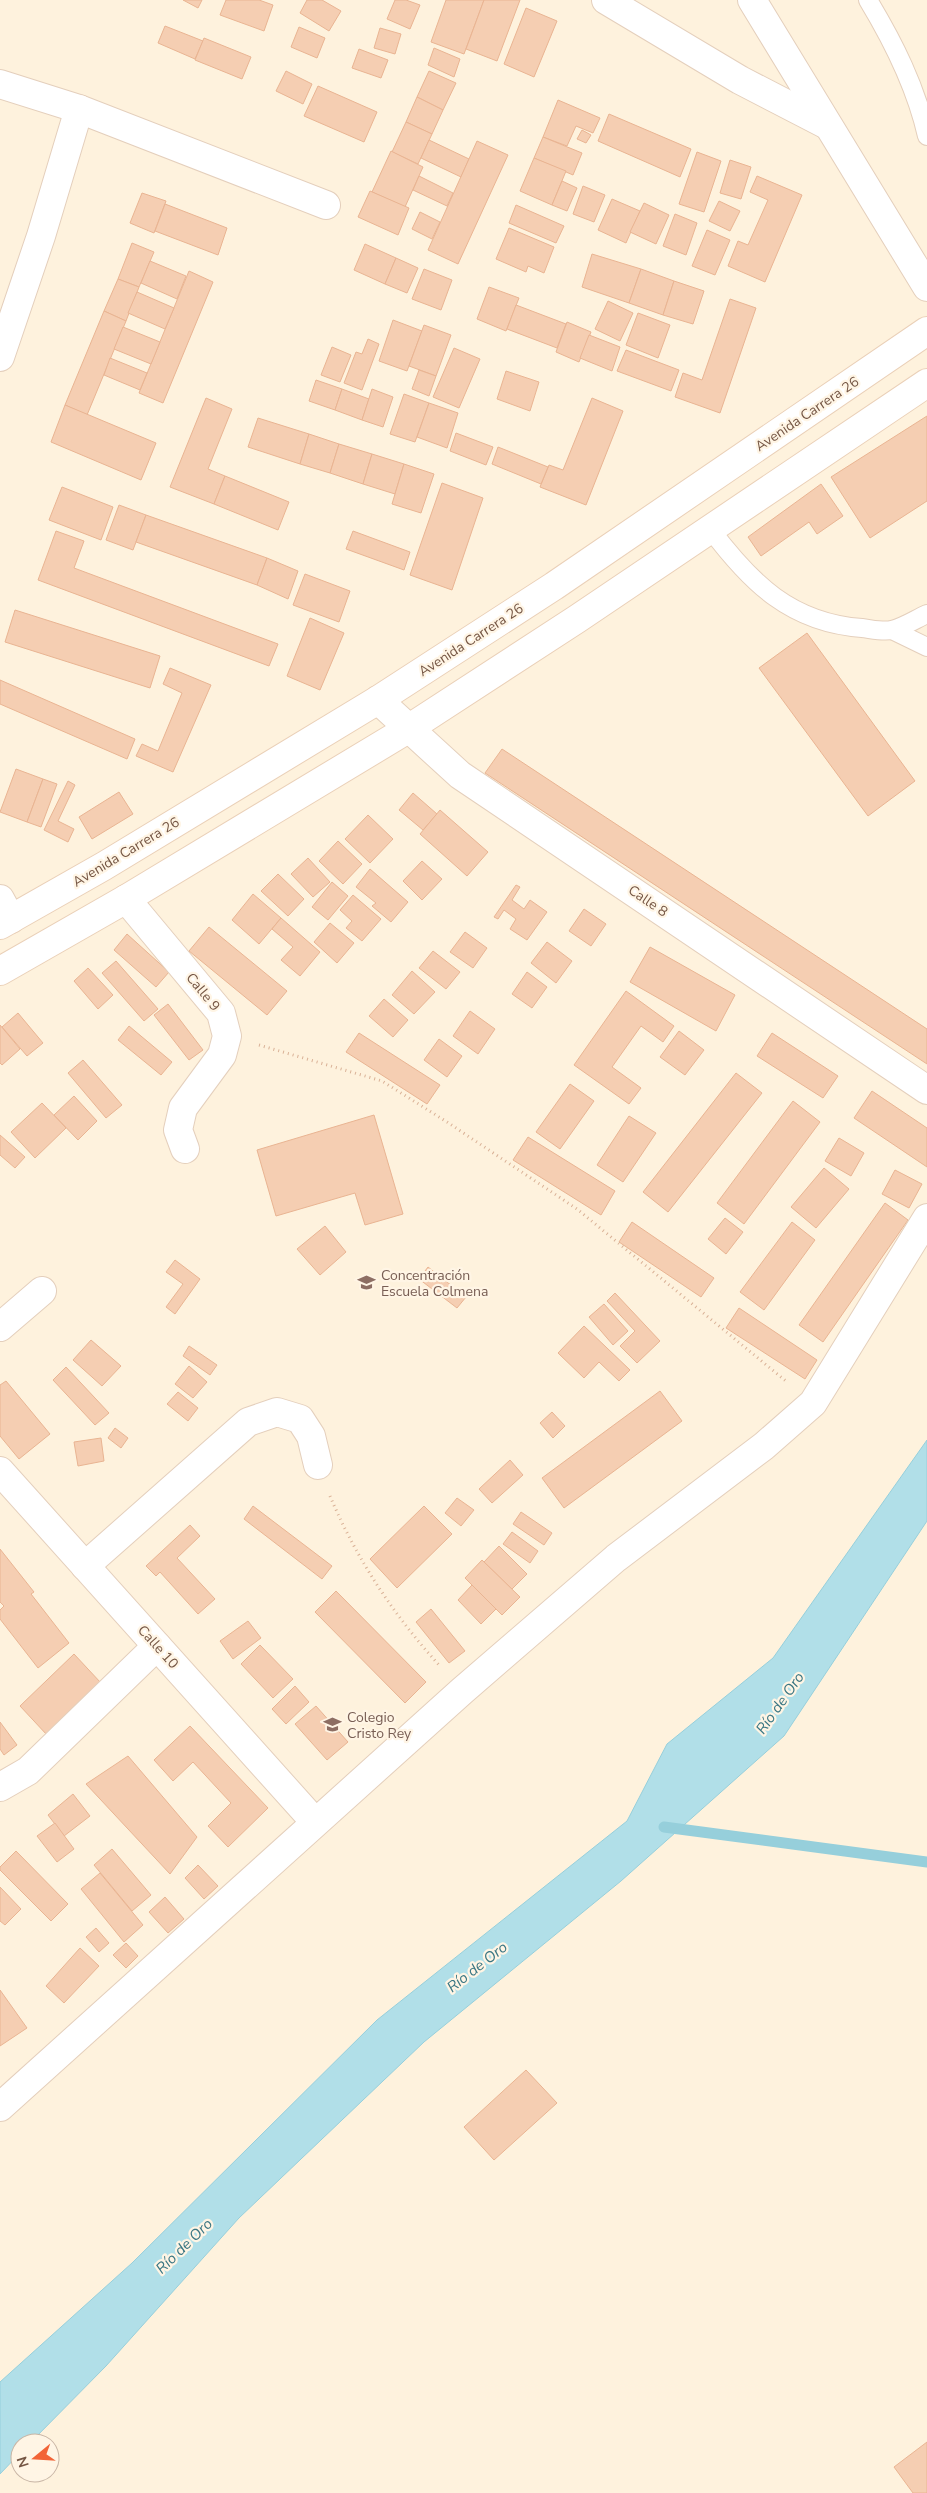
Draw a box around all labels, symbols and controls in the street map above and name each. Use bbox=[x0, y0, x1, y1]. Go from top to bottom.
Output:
street label: Avenida Carrera 26 bbox=[751, 372, 863, 456]
street label: Avenida Carrera 26 bbox=[415, 599, 527, 681]
street label: Avenida Carrera 26 bbox=[69, 813, 183, 891]
street label: Calle 8 bbox=[624, 881, 672, 921]
street label: Calle 9 bbox=[182, 969, 224, 1015]
place label: Concentración Escuela Colmena bbox=[381, 1266, 488, 1301]
school or university icon: Concentración Escuela Colmena bbox=[357, 1273, 377, 1293]
street label: Calle 10 bbox=[133, 1621, 183, 1673]
water label: Río de Oro bbox=[751, 1668, 809, 1738]
place label: Colegio Cristo Rey bbox=[347, 1708, 412, 1743]
school or university icon: Colegio Cristo Rey bbox=[323, 1715, 343, 1735]
water label: Río de Oro bbox=[443, 1937, 511, 1997]
water label: Río de Oro bbox=[151, 2214, 217, 2278]
north arrow bbox=[10, 2433, 60, 2483]
text: N bbox=[12, 2454, 34, 2470]

